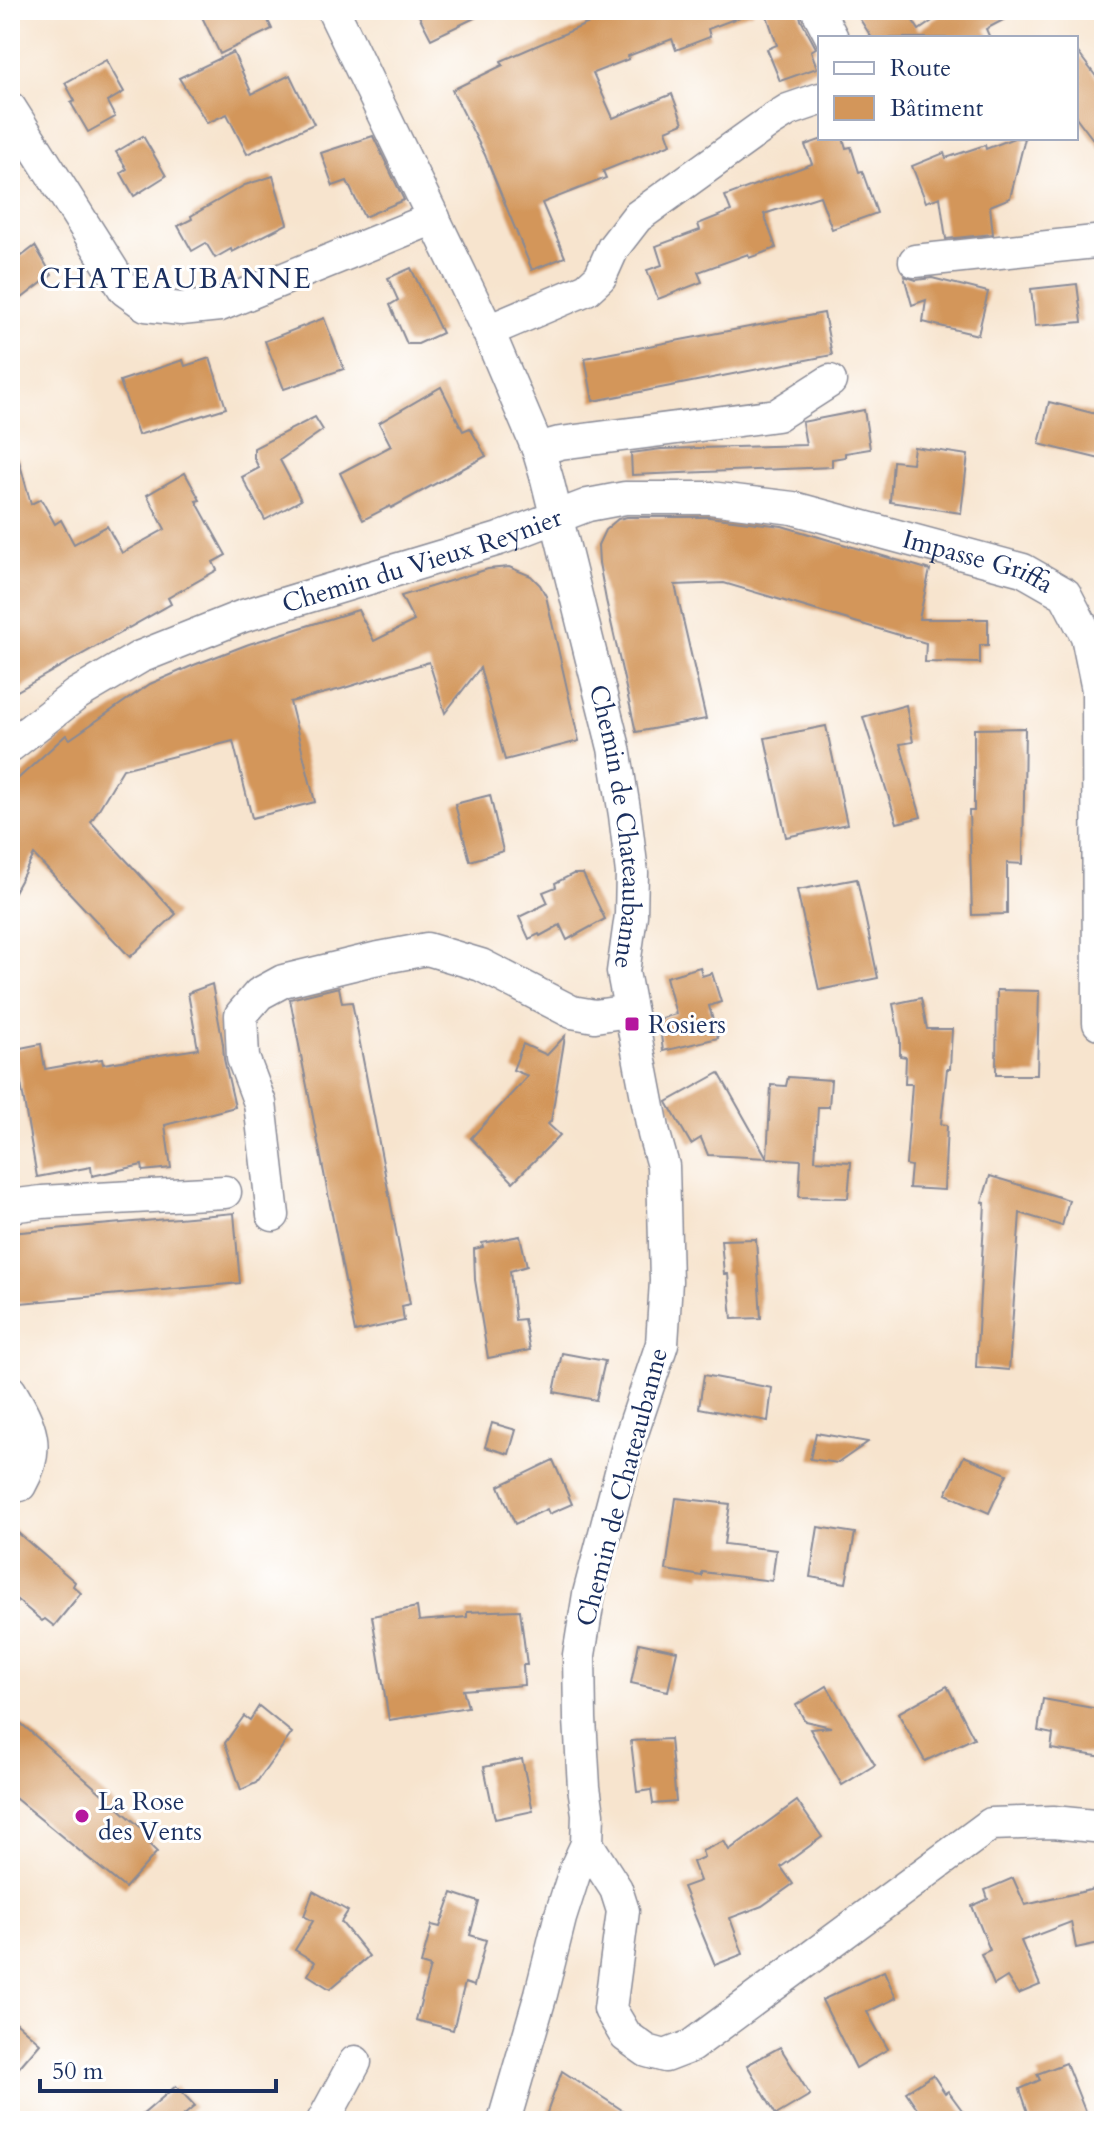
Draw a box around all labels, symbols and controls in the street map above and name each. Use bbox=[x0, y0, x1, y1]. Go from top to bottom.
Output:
legend bbox=[818, 36, 1078, 140]
text: Route bbox=[890, 52, 951, 85]
text: Bâtiment bbox=[890, 92, 984, 125]
district label: CHATEAUBANNE bbox=[39, 260, 313, 298]
street label: Chemin du Vieux Reynier bbox=[278, 499, 567, 621]
street label: Impasse Griffa bbox=[899, 521, 1060, 601]
street label: Chemin de Chateaubanne bbox=[581, 681, 650, 971]
place label: Rosiers bbox=[648, 1007, 726, 1042]
marker: Rosiers bbox=[623, 1015, 641, 1033]
street label: Chemin de Chateaubanne bbox=[568, 1344, 676, 1630]
place label: La Rose des Vents bbox=[98, 1784, 202, 1849]
marker: La Rose des Vents bbox=[73, 1807, 91, 1825]
scale bar bbox=[40, 2043, 276, 2093]
text: 50 m bbox=[52, 2055, 104, 2088]

